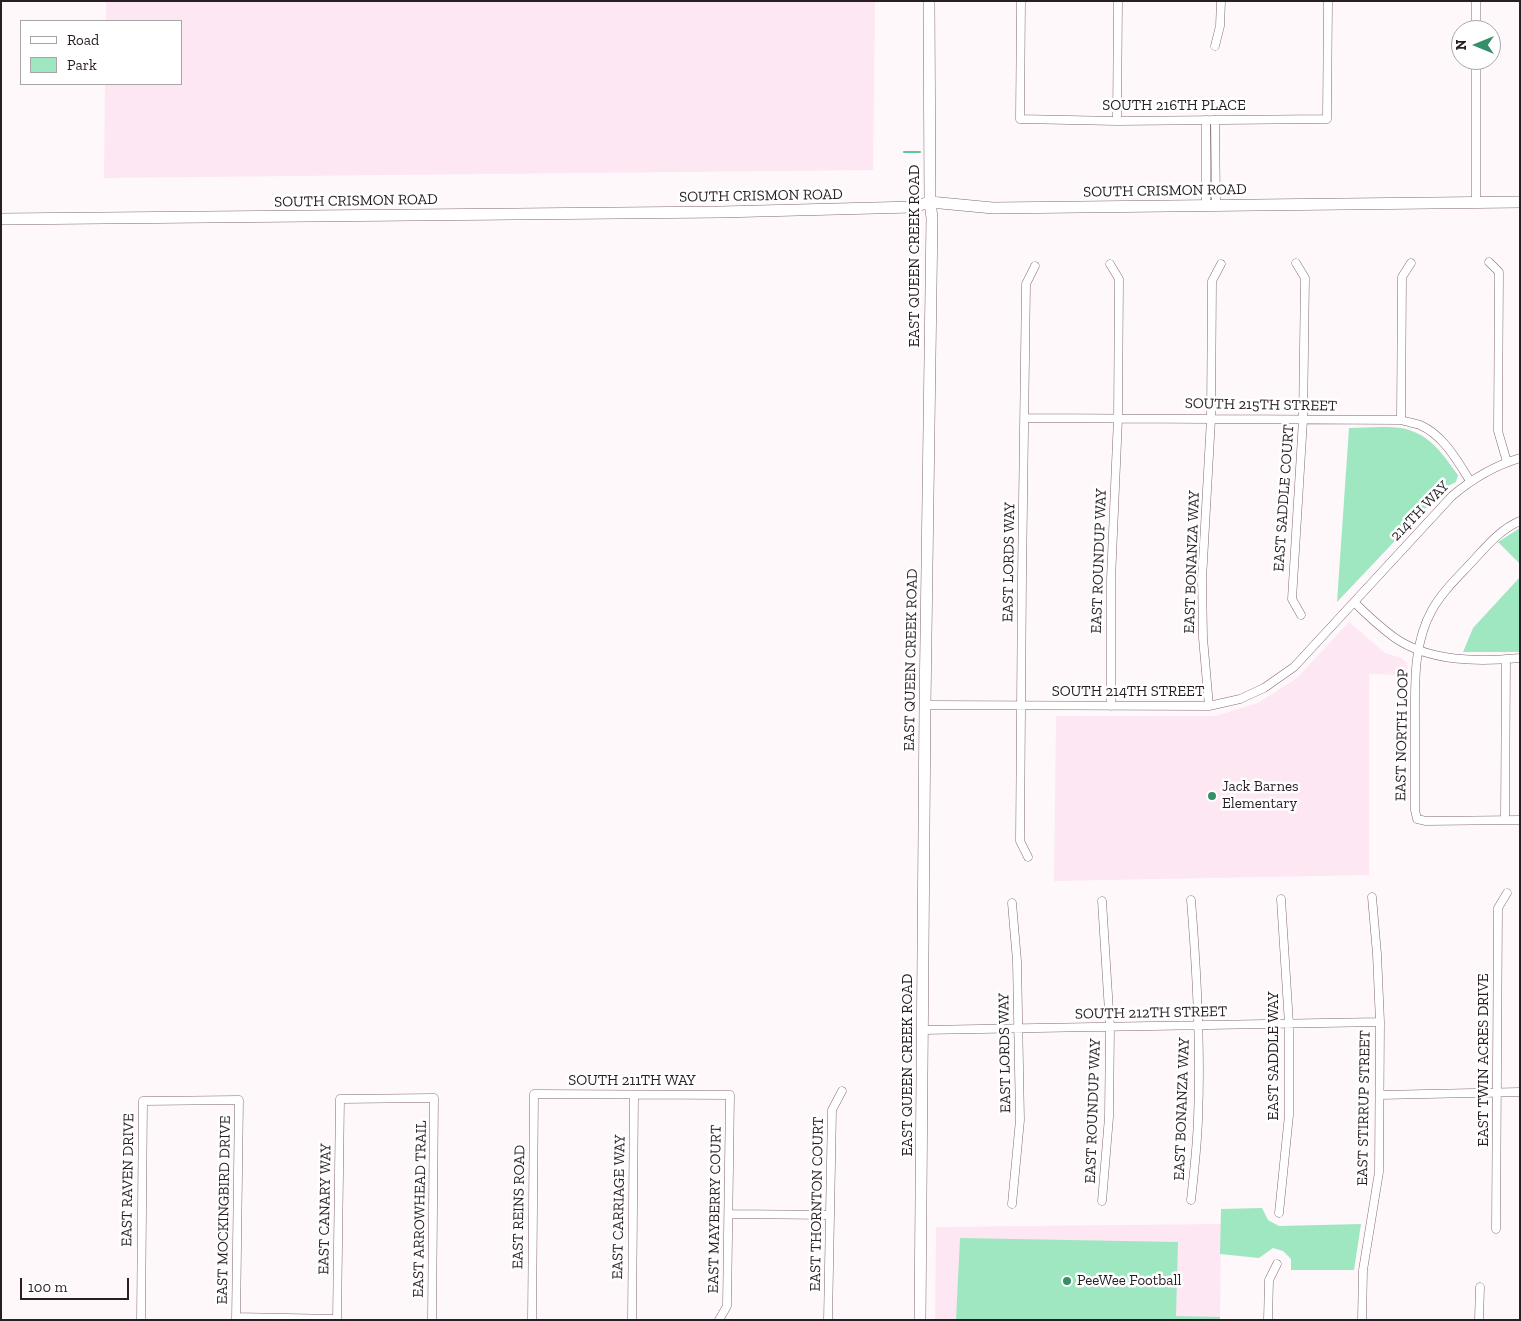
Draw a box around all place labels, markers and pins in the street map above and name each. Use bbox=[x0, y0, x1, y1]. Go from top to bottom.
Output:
place label: Jack Barnes Elementary bbox=[1222, 778, 1299, 813]
marker: Jack Barnes Elementary bbox=[1206, 790, 1218, 802]
place label: PeeWee Football bbox=[1077, 1272, 1182, 1290]
marker: PeeWee Football bbox=[1061, 1275, 1073, 1287]

